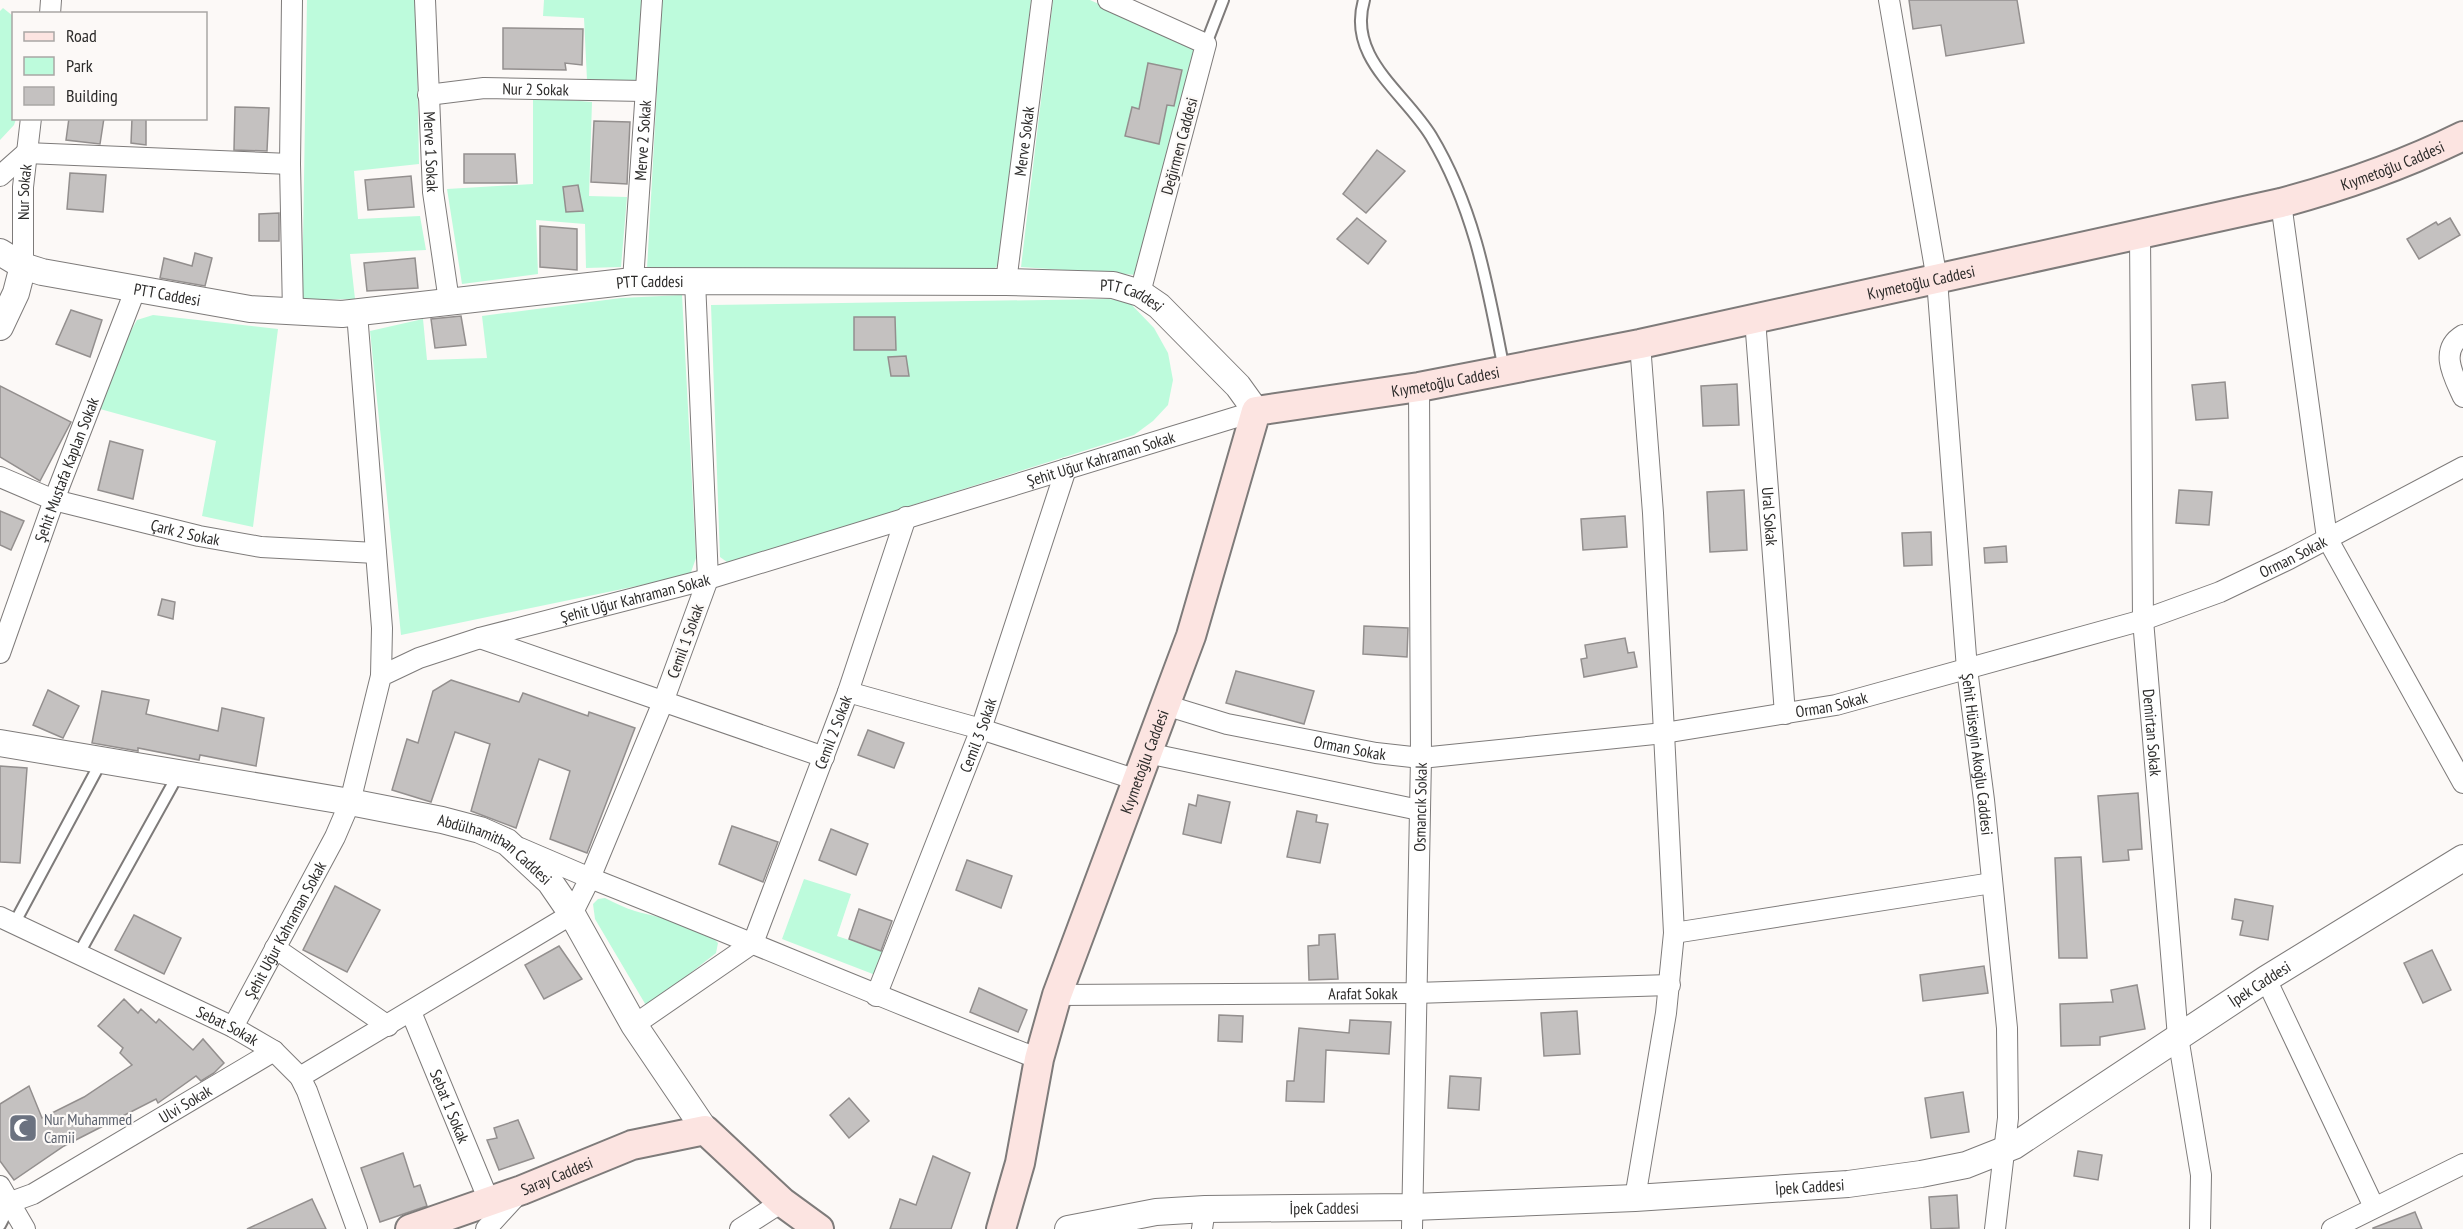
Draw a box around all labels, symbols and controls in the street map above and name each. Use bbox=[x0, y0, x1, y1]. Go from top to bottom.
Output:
legend bbox=[12, 12, 207, 120]
text: Road bbox=[66, 24, 97, 47]
text: Park bbox=[66, 54, 93, 77]
street label: Nur 2 Sokak bbox=[502, 78, 570, 100]
text: Building bbox=[66, 84, 118, 107]
street label: Değirmen Caddesi bbox=[1156, 95, 1202, 197]
street label: Merve 2 Sokak bbox=[630, 99, 655, 181]
street label: Merve Sokak bbox=[1010, 104, 1038, 177]
street label: Merve 1 Sokak bbox=[420, 111, 443, 193]
street label: Kıymetoğlu Caddesi bbox=[2338, 136, 2447, 195]
street label: Nur Sokak bbox=[13, 162, 36, 220]
street label: Kıymetoğlu Caddesi bbox=[1865, 261, 1977, 304]
street label: PTT Caddesi bbox=[615, 271, 684, 293]
street label: PTT Caddesi bbox=[1100, 275, 1169, 315]
street label: PTT Caddesi bbox=[132, 279, 202, 310]
street label: Kıymetoğlu Caddesi bbox=[1390, 362, 1501, 401]
street label: Şehit Mustafa Kaplan Sokak bbox=[30, 394, 103, 545]
street label: Şehit Uğur Kahraman Sokak bbox=[1024, 426, 1178, 491]
street label: Ural Sokak bbox=[1758, 486, 1782, 547]
street label: Çark 2 Sokak bbox=[149, 514, 222, 550]
street label: Orman Sokak bbox=[2256, 531, 2331, 582]
street label: Şehit Uğur Kahraman Sokak bbox=[558, 569, 713, 627]
street label: Cemil 1 Sokak bbox=[662, 600, 708, 681]
street label: Şehit Hüseyin Akoğlu Caddesi bbox=[1958, 672, 1997, 836]
street label: Orman Sokak bbox=[1794, 687, 1870, 721]
street label: Demirtan Sokak bbox=[2139, 688, 2166, 778]
street label: Cemil 2 Sokak bbox=[810, 691, 856, 772]
street label: Cemil 3 Sokak bbox=[955, 695, 1001, 775]
street label: Kıymetoğlu Caddesi bbox=[1116, 707, 1173, 816]
street label: Orman Sokak bbox=[1312, 731, 1388, 764]
street label: Osmancık Sokak bbox=[1409, 762, 1431, 852]
street label: Abdülhamithan Caddesi bbox=[436, 809, 556, 889]
street label: Şehit Uğur Kahraman Sokak bbox=[240, 857, 331, 1002]
street label: İpek Caddesi bbox=[2225, 956, 2294, 1011]
street label: Arafat Sokak bbox=[1328, 983, 1399, 1003]
street label: Sebat Sokak bbox=[193, 1001, 263, 1050]
street label: Sebat 1 Sokak bbox=[426, 1066, 474, 1147]
street label: Ulvi Sokak bbox=[155, 1080, 216, 1127]
place label: Nur Muhammed Camii bbox=[44, 1109, 132, 1147]
mosque icon: Nur Muhammed Camii bbox=[7, 1112, 39, 1144]
street label: Saray Caddesi bbox=[518, 1152, 596, 1199]
street label: İpek Caddesi bbox=[1774, 1174, 1845, 1199]
street label: İpek Caddesi bbox=[1289, 1198, 1359, 1218]

